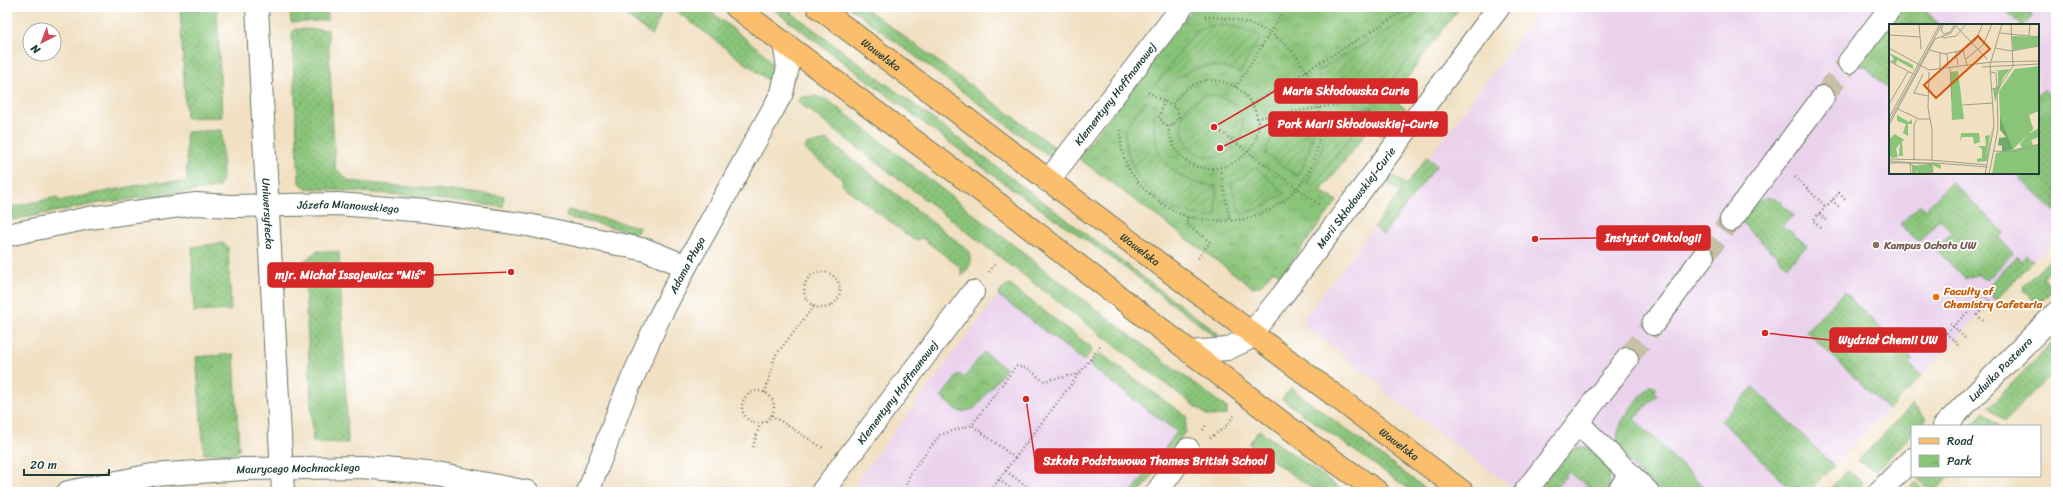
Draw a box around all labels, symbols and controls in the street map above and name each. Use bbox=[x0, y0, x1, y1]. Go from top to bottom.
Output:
north arrow bbox=[22, 22, 62, 62]
inset map bbox=[1889, 24, 2039, 174]
street label: Wawelska bbox=[857, 33, 906, 76]
street label: Klementyny Hoffmanowej bbox=[1069, 38, 1161, 150]
text: N bbox=[26, 39, 46, 59]
callout: Marie Skłodowska Curie bbox=[1275, 79, 1417, 103]
text: Marie Skłodowska Curie bbox=[1282, 80, 1409, 102]
callout: Park Marii Skłodowskiej-Curie bbox=[1269, 112, 1447, 136]
text: Park Marii Skłodowskiej-Curie bbox=[1278, 113, 1439, 135]
street label: Marii Skłodowskiej-Curie bbox=[1311, 142, 1401, 253]
street label: Uniwersytecka bbox=[257, 178, 280, 250]
street label: Józefa Mianowskiego bbox=[296, 194, 400, 218]
callout: Instytut Onkologii bbox=[1597, 226, 1710, 250]
text: Instytut Onkologii bbox=[1604, 227, 1702, 249]
street label: Wawelska bbox=[1116, 228, 1165, 271]
street label: Adama Pługa bbox=[663, 232, 710, 298]
place label: Kampus Ochota UW bbox=[1883, 236, 1977, 255]
marker: Kampus Ochota UW bbox=[1871, 240, 1881, 250]
callout: mjr. Michał Issajewicz "Miś" bbox=[268, 263, 433, 287]
text: mjr. Michał Issajewicz "Miś" bbox=[274, 264, 426, 286]
place label: Faculty of Chemistry Cafeteria bbox=[1943, 282, 2043, 314]
marker: Faculty of Chemistry Cafeteria bbox=[1931, 292, 1941, 302]
callout: Wydział Chemii UW bbox=[1830, 328, 1946, 352]
text: Wydział Chemii UW bbox=[1838, 329, 1939, 351]
street label: Ludwika Pasteura bbox=[1964, 332, 2037, 406]
street label: Klementyny Hoffmanowej bbox=[852, 336, 943, 448]
street label: Wawelska bbox=[1375, 422, 1424, 466]
legend bbox=[1911, 425, 2041, 477]
text: Road bbox=[1947, 430, 1974, 452]
callout: Szkoła Podstawowa Thames British School bbox=[1035, 449, 1274, 473]
text: Szkoła Podstawowa Thames British School bbox=[1042, 450, 1268, 472]
text: Park bbox=[1947, 450, 1972, 472]
scale bar bbox=[24, 451, 109, 477]
text: 20 m bbox=[30, 454, 57, 476]
street label: Maurycego Mochnackiego bbox=[236, 458, 361, 479]

